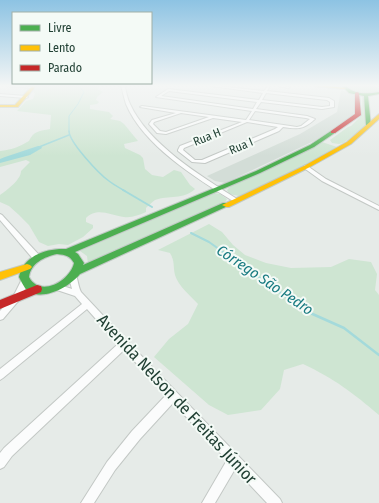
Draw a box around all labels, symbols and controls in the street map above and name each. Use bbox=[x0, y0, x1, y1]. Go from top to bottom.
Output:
legend bbox=[12, 12, 152, 84]
text: Livre bbox=[48, 21, 72, 35]
text: Lento bbox=[48, 41, 75, 55]
text: Parado bbox=[48, 61, 82, 75]
street label: Rua H bbox=[191, 125, 223, 149]
street label: Rua I bbox=[227, 135, 255, 157]
water label: Córrego São Pedro bbox=[213, 241, 317, 319]
street label: Avenida Nelson de Freitas Júnior bbox=[92, 310, 261, 489]

